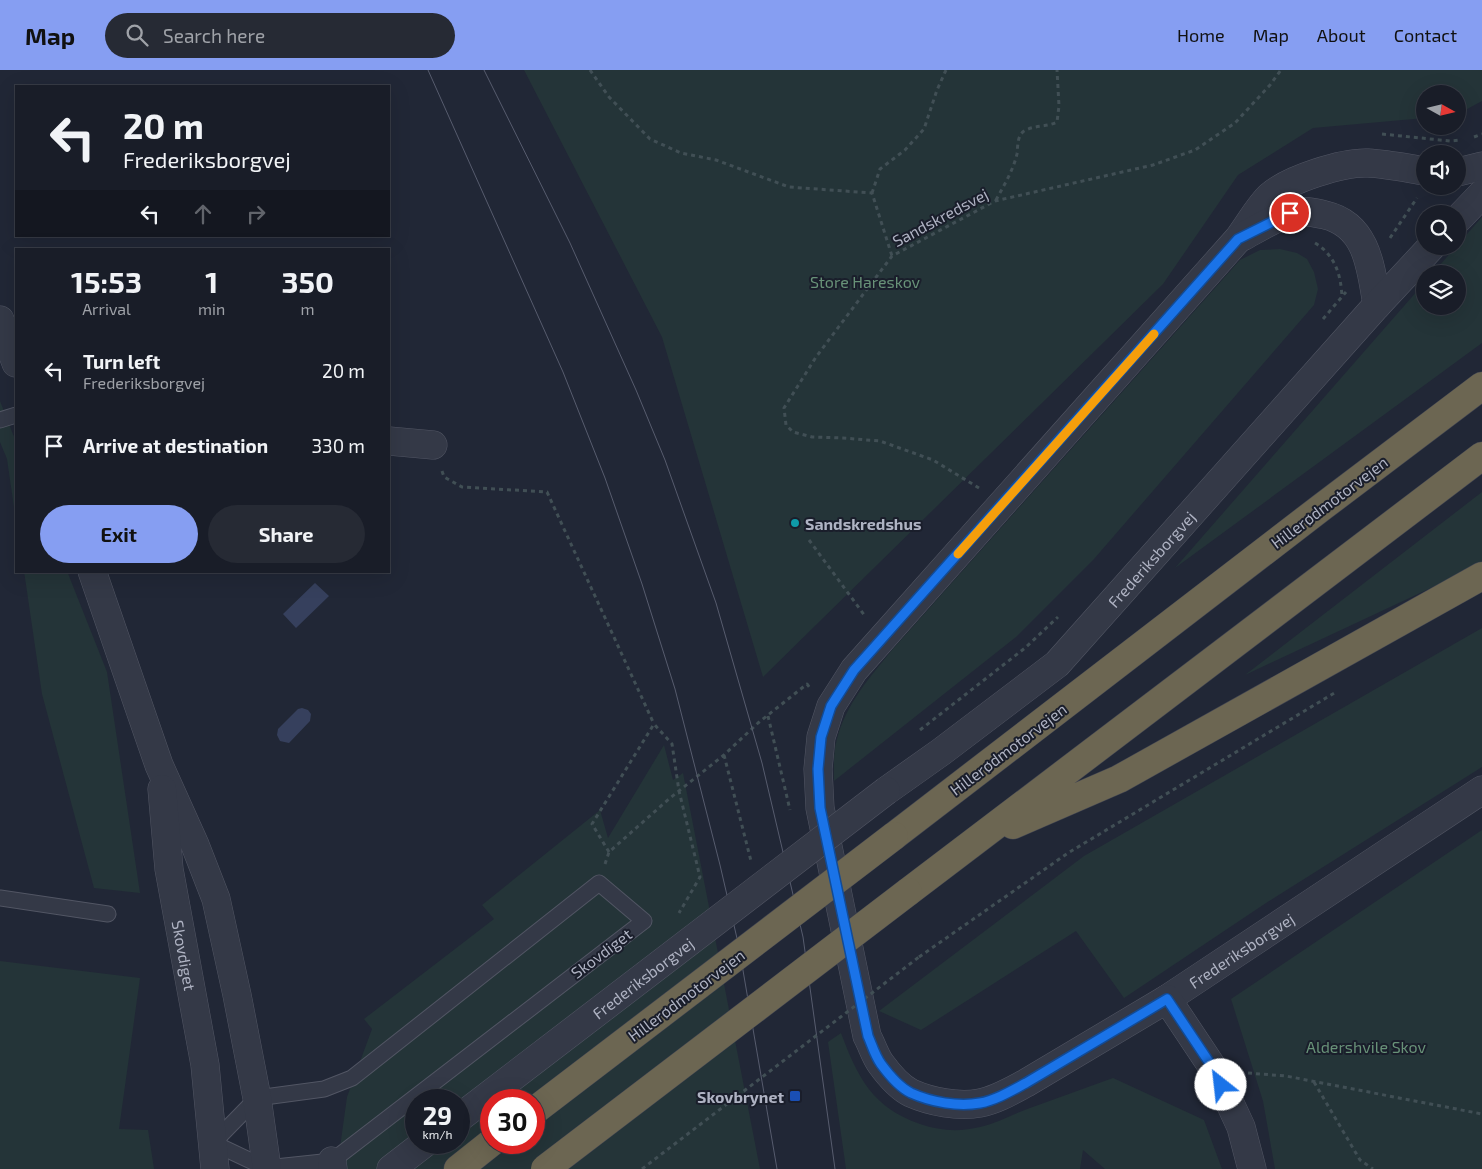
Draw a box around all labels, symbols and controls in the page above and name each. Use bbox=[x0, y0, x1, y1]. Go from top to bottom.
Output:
search box bbox=[105, 13, 455, 58]
text: Map bbox=[25, 21, 75, 50]
icon: search bbox=[123, 21, 151, 49]
text: Search here bbox=[163, 24, 265, 47]
text: Home bbox=[1177, 24, 1225, 46]
text: Map bbox=[1253, 24, 1289, 46]
text: About bbox=[1317, 24, 1366, 46]
text: Contact bbox=[1394, 24, 1457, 46]
north arrow bbox=[1416, 85, 1466, 135]
map controls bbox=[1416, 85, 1466, 315]
text: 20 m bbox=[123, 104, 204, 146]
icon: left bbox=[40, 105, 105, 170]
button: sound bbox=[1416, 145, 1466, 195]
text: Frederiksborgvej bbox=[123, 146, 291, 172]
street label: Sandskredsvej bbox=[889, 184, 992, 251]
pin bbox=[1269, 192, 1311, 234]
icon: arrive bbox=[1276, 199, 1304, 227]
icon: left bbox=[136, 200, 164, 228]
icon: ahead bbox=[189, 200, 217, 228]
icon: right bbox=[242, 200, 270, 228]
button: search bbox=[1416, 205, 1466, 255]
text: 15:53 bbox=[71, 263, 142, 299]
text: 1 bbox=[205, 263, 218, 299]
text: 350 bbox=[281, 263, 334, 299]
button: layers bbox=[1416, 265, 1466, 315]
park label: Store Hareskov bbox=[810, 272, 921, 291]
text: Arrival bbox=[82, 299, 131, 318]
text: min bbox=[198, 299, 225, 318]
text: m bbox=[301, 299, 315, 318]
text: Turn left bbox=[83, 350, 160, 373]
icon: left bbox=[40, 357, 68, 385]
text: 20 m bbox=[322, 359, 365, 382]
text: Frederiksborgvej bbox=[83, 373, 205, 392]
icon: arrive bbox=[40, 432, 68, 460]
text: Arrive at destination bbox=[83, 434, 268, 457]
text: 330 m bbox=[312, 434, 365, 457]
street label: Hillerødmotorvejen bbox=[1267, 452, 1392, 553]
button: Exit bbox=[40, 505, 198, 563]
button: Share bbox=[208, 505, 365, 563]
street label: Frederiksborgvej bbox=[1103, 507, 1199, 611]
place label: Sandskredshus bbox=[805, 514, 921, 533]
marker: Sandskredshus bbox=[789, 517, 801, 529]
street label: Hillerødmotorvejen bbox=[946, 699, 1071, 800]
street label: Frederiksborgvej bbox=[1185, 908, 1298, 992]
street label: Skovdiget bbox=[169, 919, 201, 992]
street label: Skovdiget bbox=[567, 924, 635, 982]
street label: Frederiksborgvej bbox=[588, 933, 697, 1022]
street label: Hillerødmotorvejen bbox=[624, 945, 749, 1046]
park label: Aldershvile Skov bbox=[1306, 1037, 1427, 1056]
position arrow bbox=[1194, 1058, 1246, 1110]
place label: Skovbrynet bbox=[697, 1087, 784, 1107]
speed limit sign: 30 bbox=[480, 1089, 545, 1154]
marker: Skovbrynet bbox=[788, 1089, 802, 1103]
text: 29 bbox=[423, 1100, 452, 1130]
text: km/h bbox=[423, 1127, 452, 1141]

